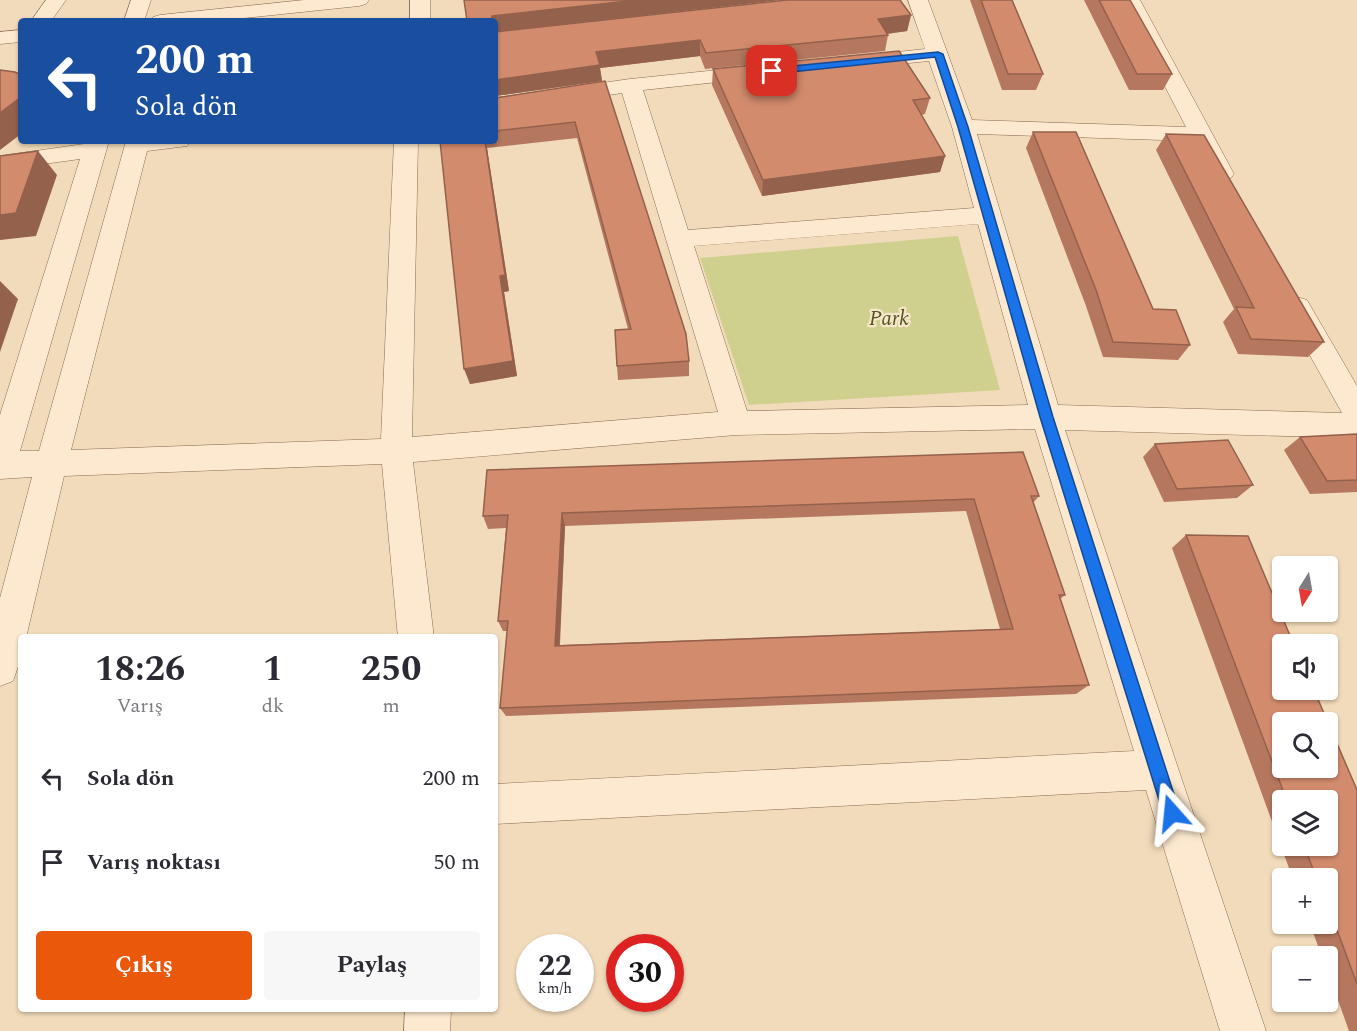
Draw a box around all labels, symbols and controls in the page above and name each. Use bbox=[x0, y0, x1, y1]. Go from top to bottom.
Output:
text: 200 m bbox=[135, 29, 254, 92]
icon: left bbox=[36, 42, 114, 120]
pin bbox=[746, 45, 797, 96]
icon: arrive bbox=[755, 54, 788, 87]
text: Sola dön bbox=[135, 86, 238, 128]
park label: Park bbox=[869, 303, 909, 335]
north arrow bbox=[1272, 556, 1338, 622]
map controls bbox=[1272, 556, 1338, 1012]
button: sound bbox=[1272, 634, 1338, 700]
text: 18:26 bbox=[95, 642, 185, 697]
text: 1 bbox=[263, 642, 283, 697]
text: 250 bbox=[361, 642, 421, 697]
text: Varış bbox=[117, 691, 163, 721]
text: dk bbox=[262, 691, 284, 721]
text: m bbox=[382, 691, 400, 721]
button: search bbox=[1272, 712, 1338, 778]
icon: left bbox=[36, 762, 69, 795]
text: Sola dön bbox=[87, 762, 174, 795]
text: 200 m bbox=[423, 762, 480, 795]
position arrow bbox=[1140, 781, 1204, 845]
button: layers bbox=[1272, 790, 1338, 856]
icon: arrive bbox=[36, 846, 69, 879]
text: Varış noktası bbox=[87, 846, 221, 879]
text: 50 m bbox=[434, 846, 480, 879]
button: + bbox=[1272, 868, 1338, 934]
button: Çıkış bbox=[36, 931, 252, 1000]
button: Paylaş bbox=[264, 931, 480, 1000]
speed limit sign: 30 bbox=[606, 934, 684, 1012]
text: 22 bbox=[538, 943, 572, 989]
button: − bbox=[1272, 946, 1338, 1012]
text: km/h bbox=[538, 977, 572, 1000]

